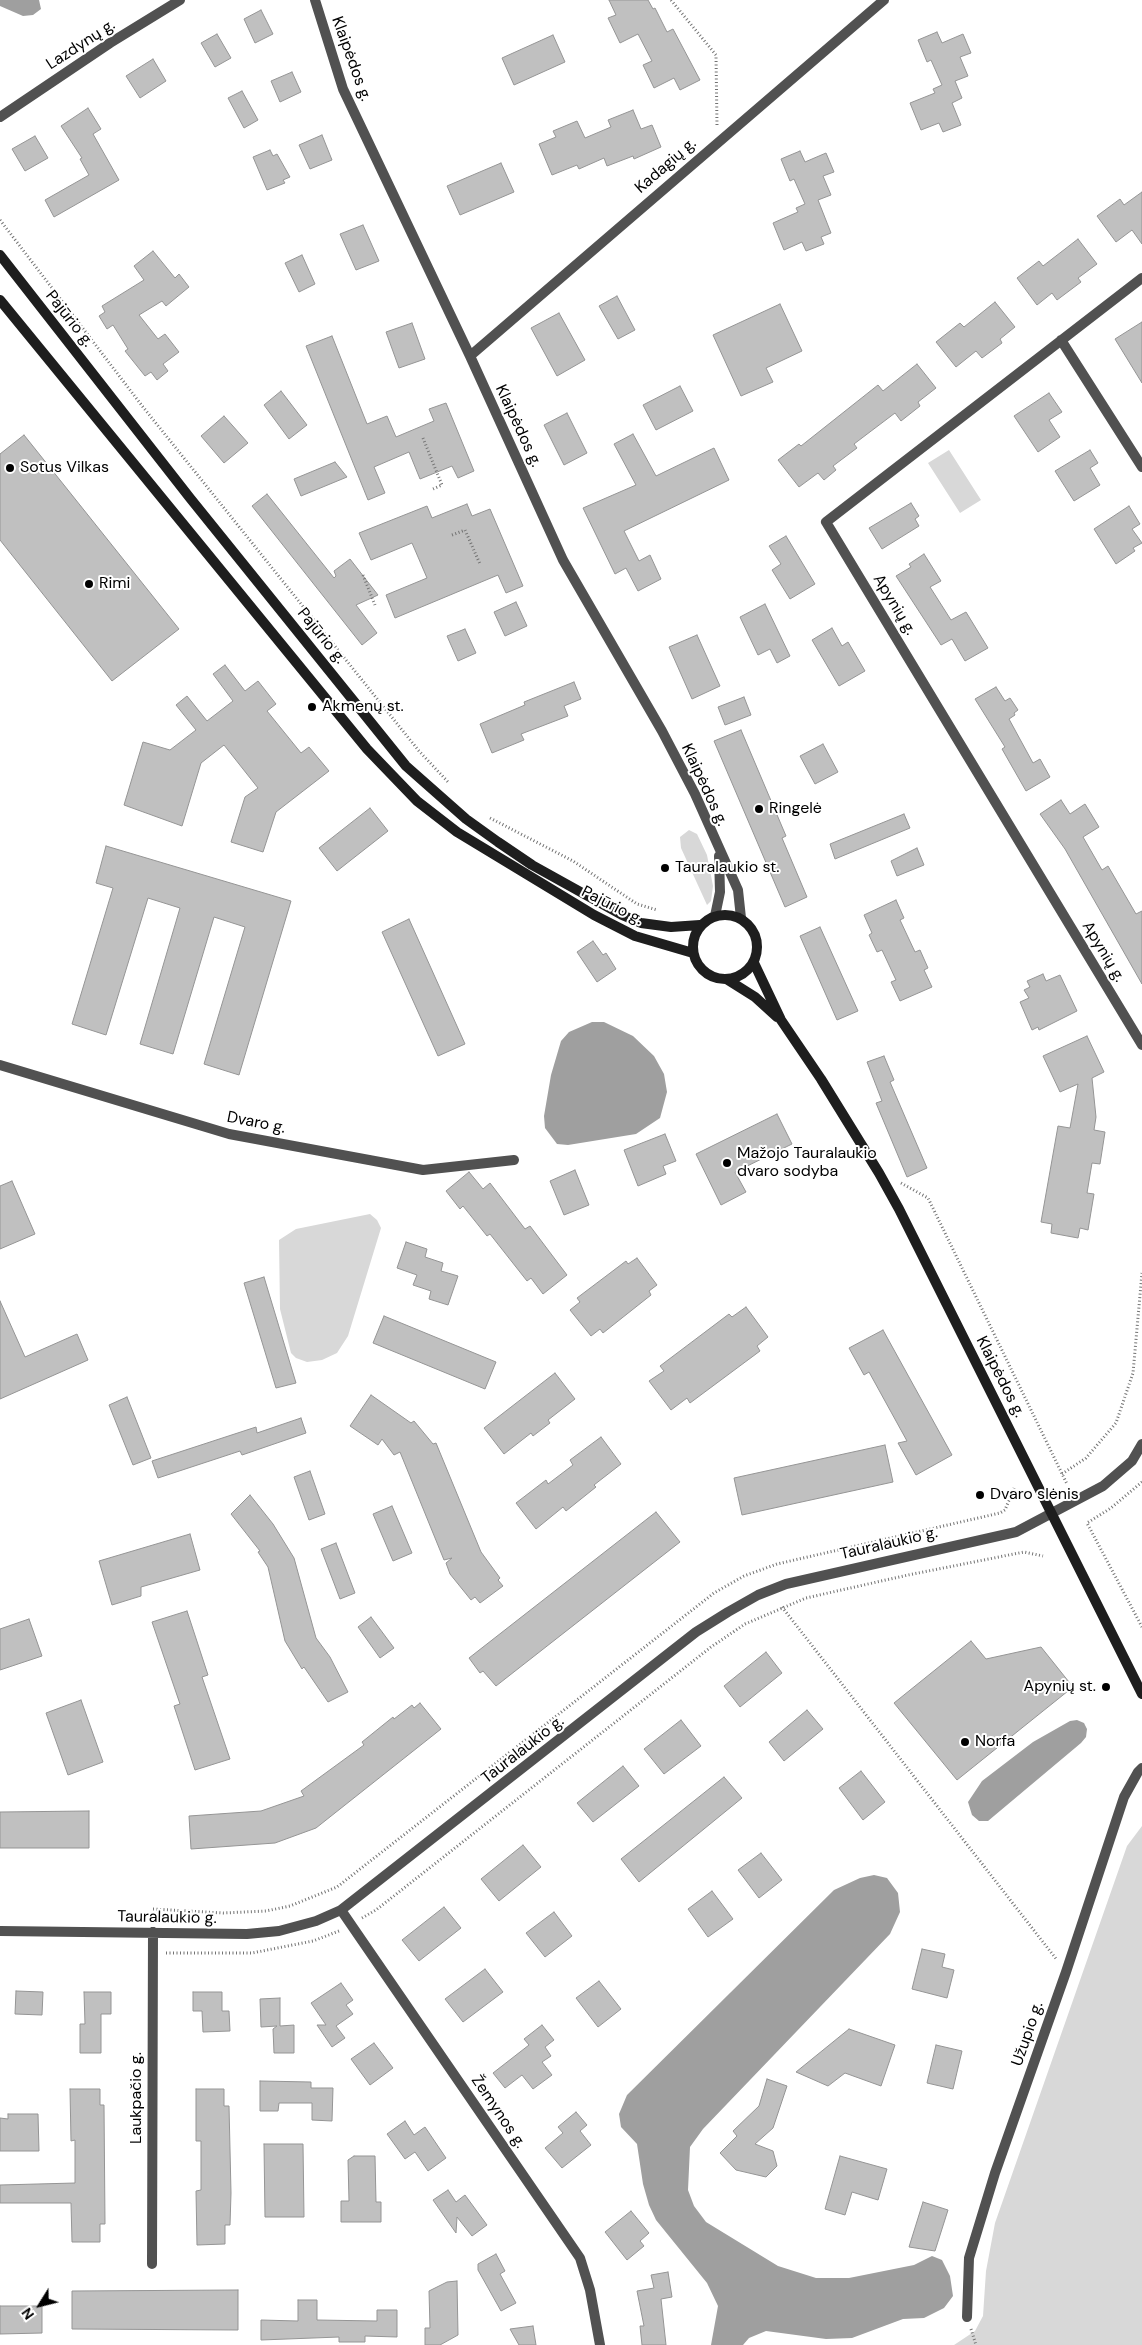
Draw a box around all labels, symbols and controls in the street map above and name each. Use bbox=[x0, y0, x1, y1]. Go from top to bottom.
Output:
street label: Klaipėdos g. bbox=[327, 14, 375, 104]
street label: Lazdynų g. bbox=[43, 16, 119, 74]
street label: Kadagių g. bbox=[632, 134, 700, 198]
street label: Pajūrio g. bbox=[41, 287, 97, 351]
street label: Klaipėdos g. bbox=[491, 382, 545, 470]
place label: Sotus Vilkas bbox=[20, 458, 109, 478]
marker: Sotus Vilkas bbox=[4, 462, 16, 474]
street label: Apynių g. bbox=[868, 571, 920, 639]
place label: Rimi bbox=[99, 574, 130, 594]
marker: Rimi bbox=[83, 578, 95, 590]
street label: Pajūrio g. bbox=[293, 604, 349, 668]
place label: Akmenų st. bbox=[322, 697, 404, 717]
marker: Akmenų st. bbox=[306, 701, 318, 713]
street label: Klaipėdos g. bbox=[677, 741, 731, 829]
place label: Ringelė bbox=[769, 799, 822, 819]
marker: Ringelė bbox=[753, 803, 765, 815]
place label: Tauralaukio st. bbox=[675, 858, 779, 878]
marker: Tauralaukio st. bbox=[659, 862, 671, 874]
street label: Pajūrio g. bbox=[578, 882, 646, 930]
street label: Apynių g. bbox=[1077, 918, 1129, 986]
street label: Dvaro g. bbox=[225, 1108, 287, 1138]
place label: Mažojo Tauralaukio dvaro sodyba bbox=[737, 1144, 877, 1182]
marker: Mažojo Tauralaukio dvaro sodyba bbox=[721, 1157, 733, 1169]
street label: Klaipėdos g. bbox=[971, 1333, 1029, 1421]
place label: Dvaro slėnis bbox=[990, 1485, 1079, 1505]
marker: Dvaro slėnis bbox=[974, 1489, 986, 1501]
street label: Tauralaukio g. bbox=[838, 1523, 940, 1565]
place label: Apynių st. bbox=[1024, 1677, 1096, 1697]
marker: Apynių st. bbox=[1100, 1681, 1112, 1693]
street label: Tauralaukio g. bbox=[478, 1712, 568, 1788]
place label: Norfa bbox=[975, 1732, 1015, 1752]
marker: Norfa bbox=[959, 1736, 971, 1748]
street label: Tauralaukio g. bbox=[117, 1908, 217, 1928]
street label: Užupio g. bbox=[1008, 1999, 1048, 2069]
street label: Laukpačio g. bbox=[127, 2052, 147, 2144]
street label: Žemynos g. bbox=[467, 2072, 529, 2152]
north arrow bbox=[15, 2280, 65, 2330]
text: N bbox=[18, 2304, 38, 2323]

